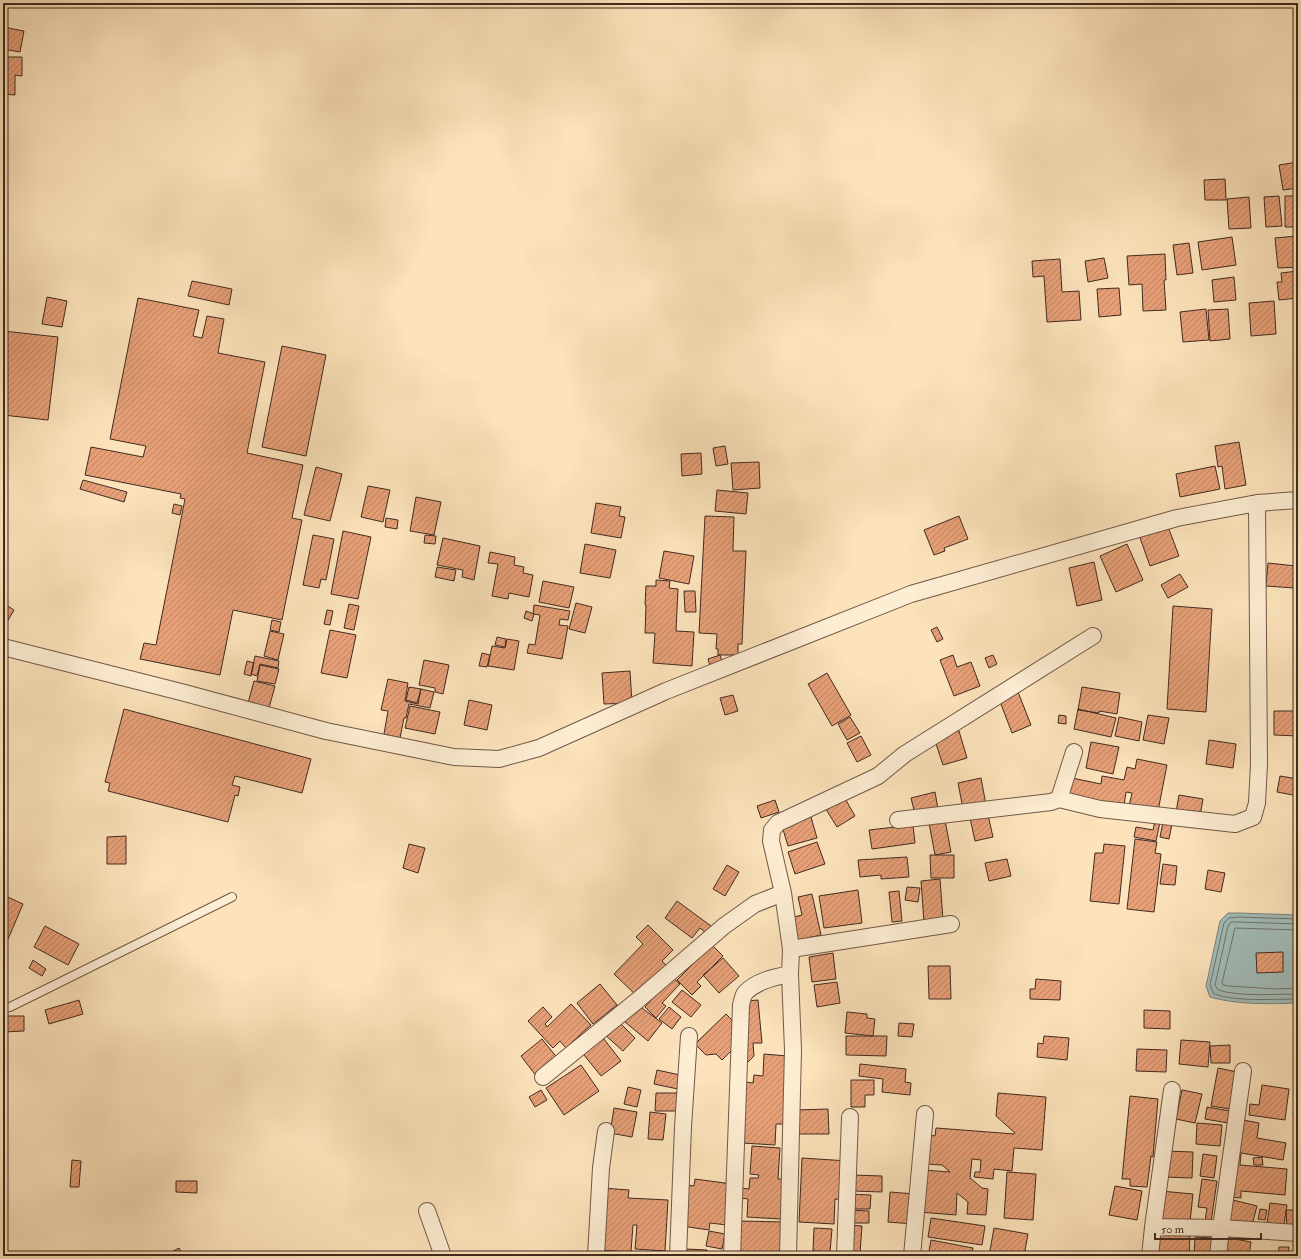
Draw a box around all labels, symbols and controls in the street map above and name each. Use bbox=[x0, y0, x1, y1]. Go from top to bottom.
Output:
scale bar bbox=[1155, 1215, 1261, 1241]
text: 50 m bbox=[1161, 1222, 1185, 1237]

